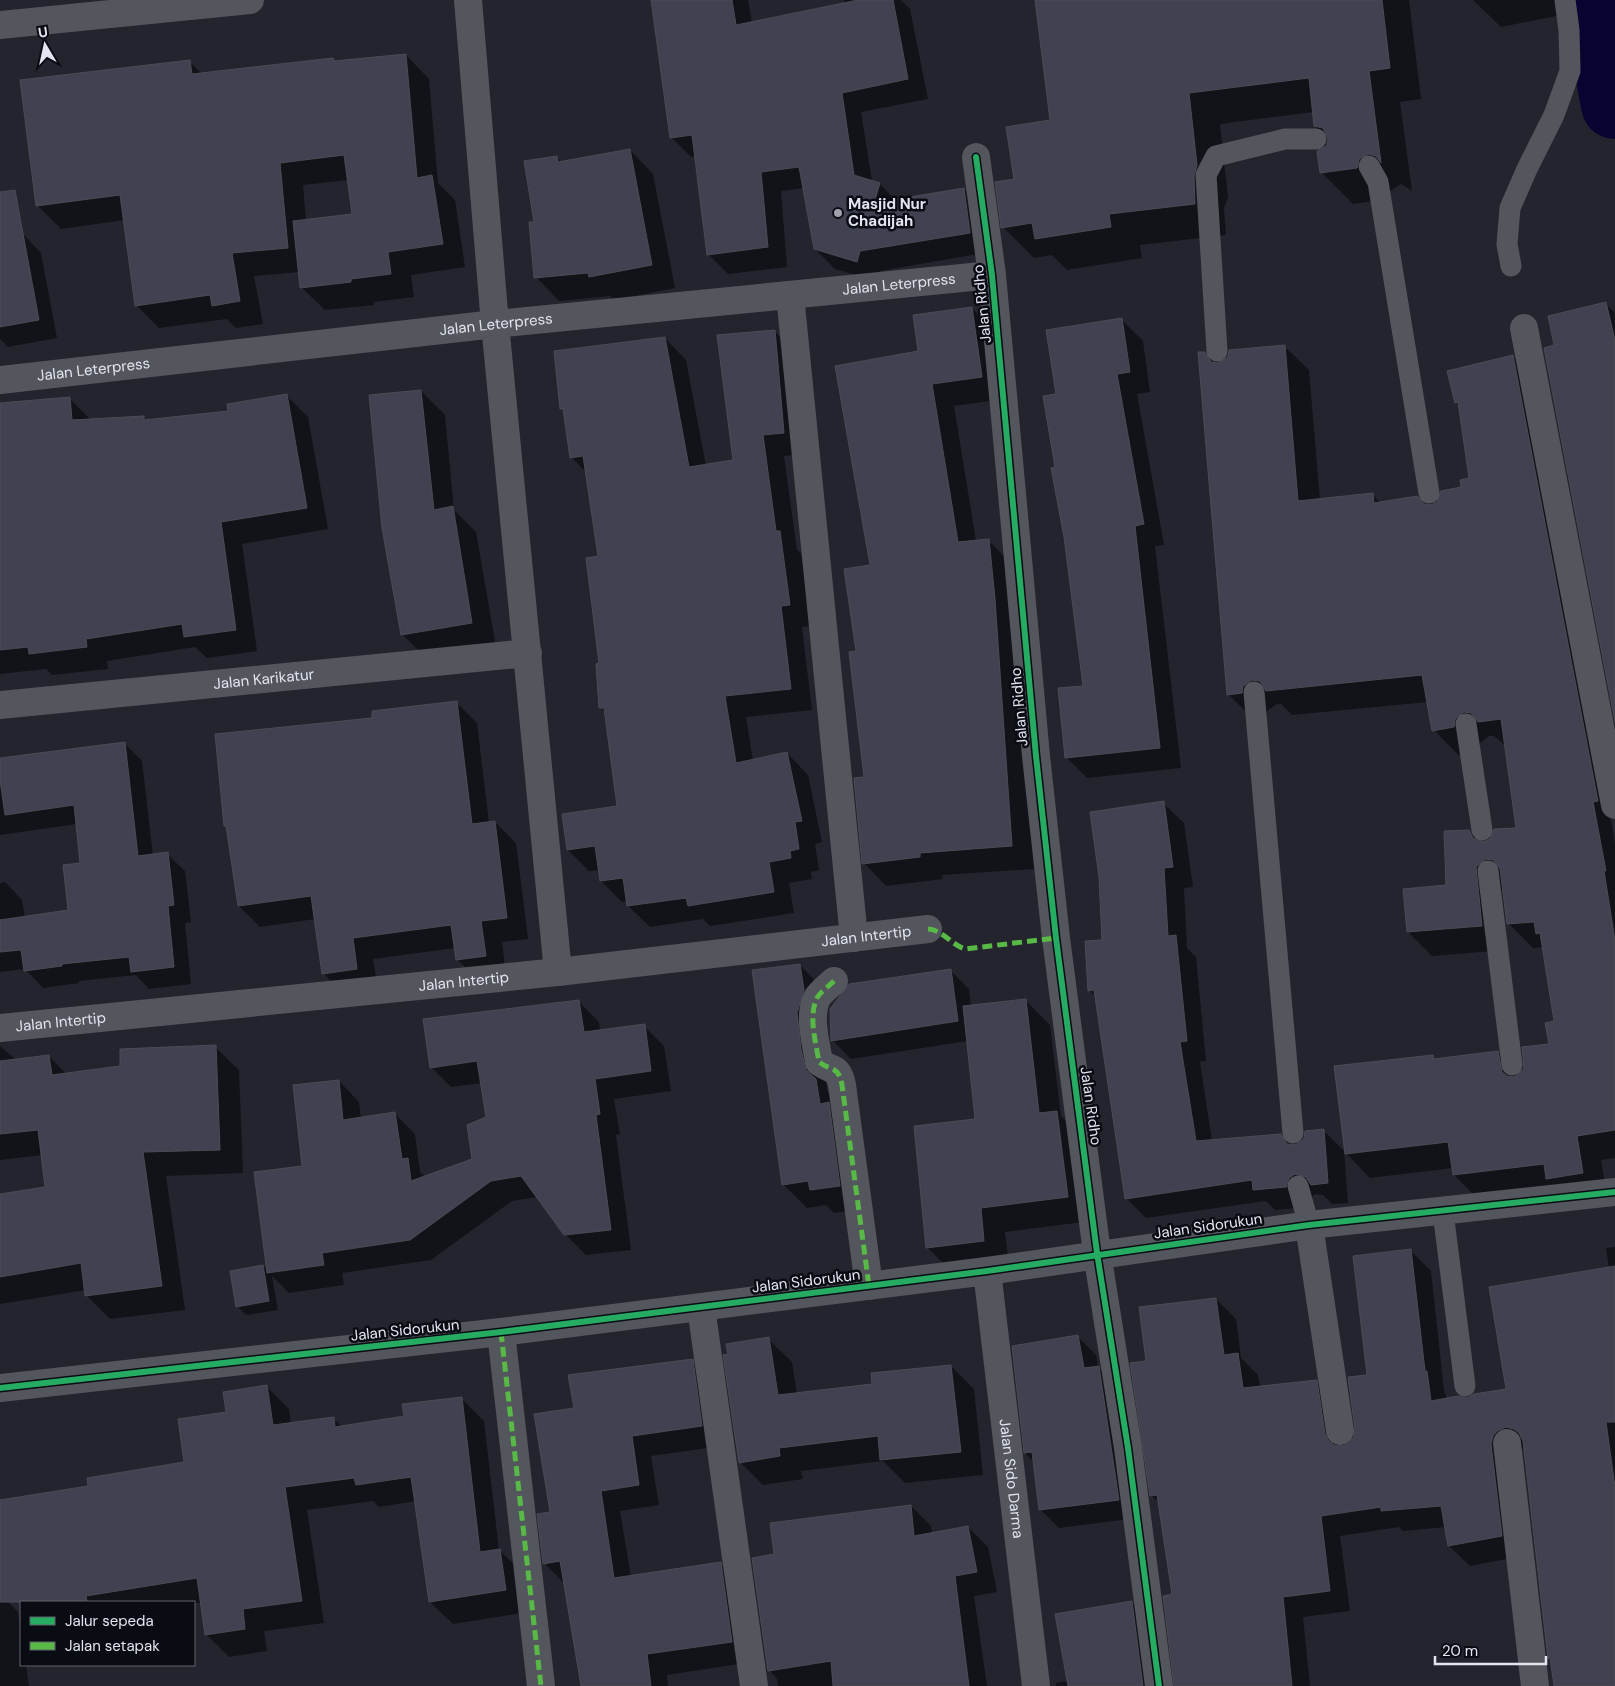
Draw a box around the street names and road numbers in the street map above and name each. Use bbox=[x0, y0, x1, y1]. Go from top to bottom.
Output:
street label: Jalan Ridho bbox=[968, 263, 996, 344]
street label: Jalan Leterpress bbox=[841, 269, 956, 300]
street label: Jalan Leterpress bbox=[438, 308, 553, 340]
street label: Jalan Leterpress bbox=[36, 353, 151, 386]
street label: Jalan Karikatur bbox=[212, 664, 315, 694]
street label: Jalan Ridho bbox=[1006, 667, 1032, 747]
street label: Jalan Intertip bbox=[820, 921, 912, 951]
street label: Jalan Intertip bbox=[418, 967, 510, 996]
street label: Jalan Intertip bbox=[15, 1007, 107, 1036]
street label: Jalan Ridho bbox=[1076, 1065, 1106, 1147]
street label: Jalan Sidorukun bbox=[1152, 1208, 1264, 1244]
street label: Jalan Sidorukun bbox=[751, 1264, 861, 1298]
street label: Jalan Sidorukun bbox=[350, 1314, 460, 1346]
street label: Jalan Sido Darma bbox=[995, 1418, 1028, 1539]

